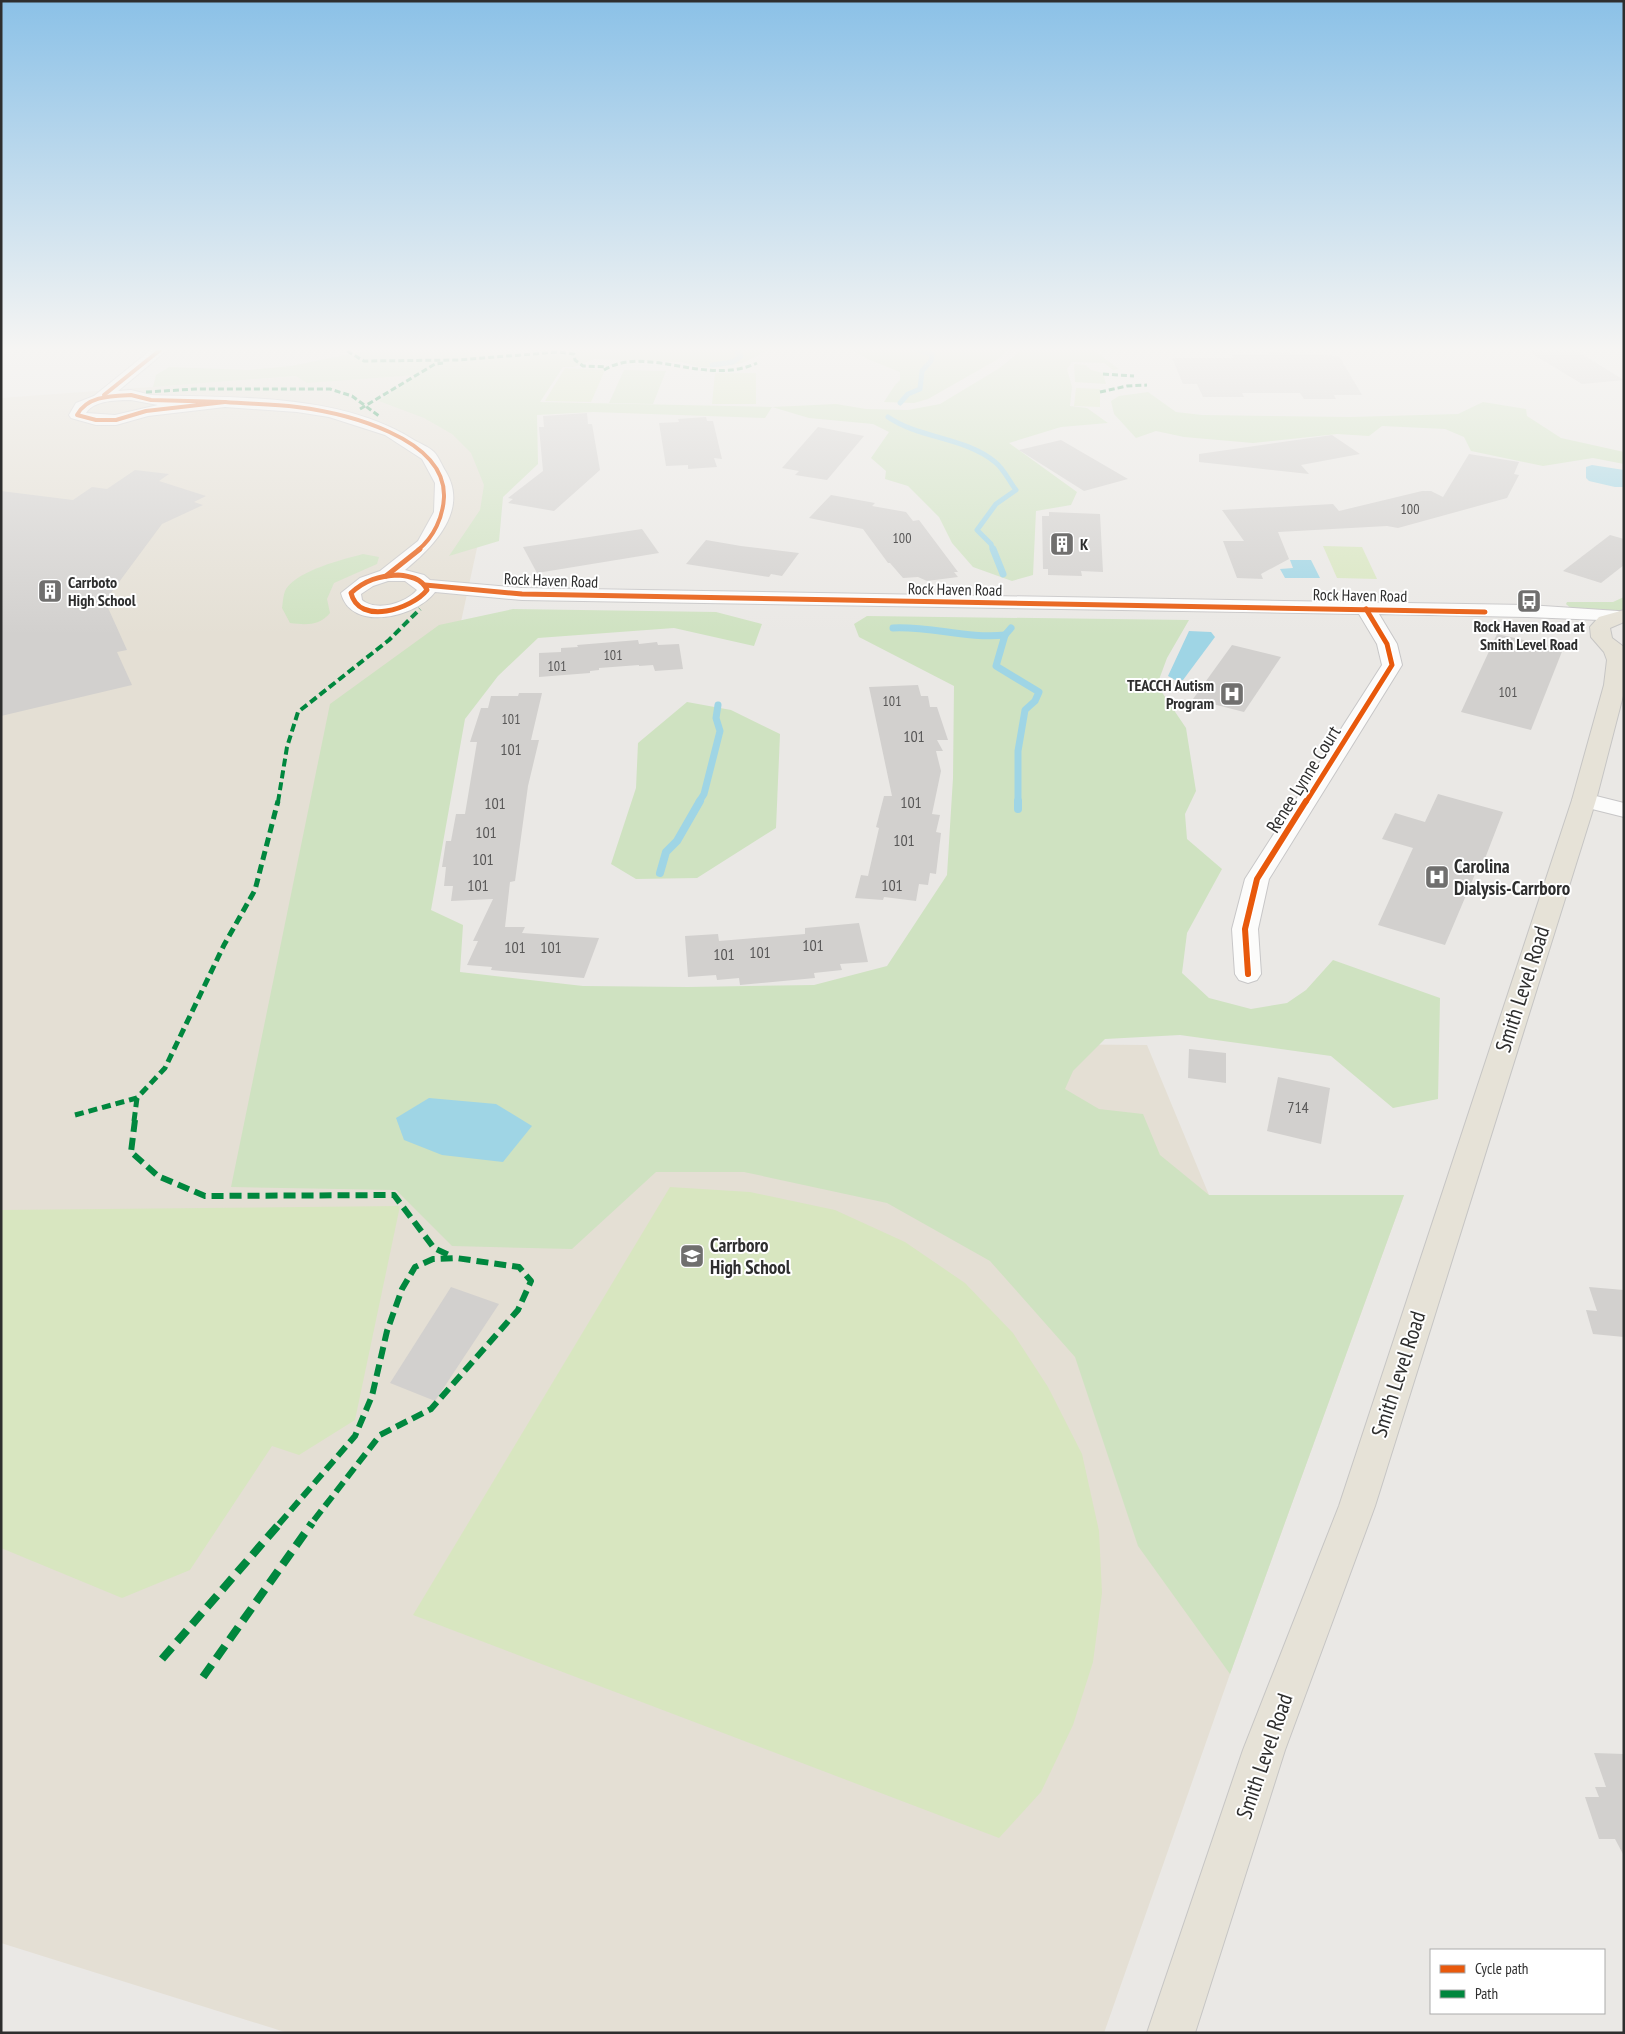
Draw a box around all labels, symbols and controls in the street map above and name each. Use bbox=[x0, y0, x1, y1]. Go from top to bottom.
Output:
house number: 100 bbox=[1401, 500, 1419, 518]
house number: 100 bbox=[893, 529, 911, 547]
building icon: K bbox=[1049, 531, 1075, 557]
place label: K bbox=[1080, 534, 1089, 554]
street label: Rock Haven Road bbox=[503, 568, 599, 592]
place label: Carrboto High School bbox=[68, 572, 136, 610]
building icon: Carrboto High School bbox=[37, 578, 63, 604]
street label: Rock Haven Road bbox=[908, 578, 1002, 600]
street label: Rock Haven Road bbox=[1313, 584, 1407, 606]
bus stop icon: Rock Haven Road at Smith Level Road bbox=[1516, 588, 1542, 614]
place label: Rock Haven Road at Smith Level Road bbox=[1473, 616, 1585, 654]
house number: 101 bbox=[604, 646, 622, 664]
house number: 101 bbox=[548, 657, 566, 675]
place label: TEACCH Autism Program bbox=[1127, 675, 1214, 713]
hospital icon: TEACCH Autism Program bbox=[1219, 681, 1245, 707]
house number: 101 bbox=[1499, 683, 1517, 701]
house number: 101 bbox=[883, 692, 901, 710]
house number: 101 bbox=[502, 710, 520, 728]
street label: Renee Lynne Court bbox=[1261, 720, 1346, 837]
house number: 101 bbox=[903, 726, 925, 746]
house number: 101 bbox=[500, 739, 522, 759]
house number: 101 bbox=[900, 792, 922, 812]
house number: 101 bbox=[484, 793, 506, 813]
house number: 101 bbox=[475, 822, 497, 842]
house number: 101 bbox=[893, 830, 915, 850]
house number: 101 bbox=[472, 849, 494, 869]
place label: Carolina Dialysis-Carrboro bbox=[1454, 854, 1570, 900]
hospital icon: Carolina Dialysis-Carrboro bbox=[1424, 864, 1450, 890]
house number: 101 bbox=[467, 875, 489, 895]
house number: 101 bbox=[881, 875, 903, 895]
street label: Smith Level Road bbox=[1488, 923, 1556, 1055]
house number: 101 bbox=[802, 935, 824, 955]
house number: 101 bbox=[504, 937, 526, 957]
house number: 101 bbox=[540, 937, 562, 957]
house number: 101 bbox=[749, 942, 771, 962]
house number: 101 bbox=[713, 944, 735, 964]
house number: 714 bbox=[1287, 1097, 1309, 1117]
place label: Carrboro High School bbox=[710, 1233, 791, 1279]
school or university icon: Carrboro High School bbox=[679, 1243, 705, 1269]
street label: Smith Level Road bbox=[1364, 1308, 1432, 1440]
street label: Smith Level Road bbox=[1229, 1690, 1299, 1822]
legend bbox=[1430, 1949, 1605, 2014]
text: Cycle path bbox=[1475, 1959, 1528, 1978]
text: Path bbox=[1475, 1984, 1498, 2003]

